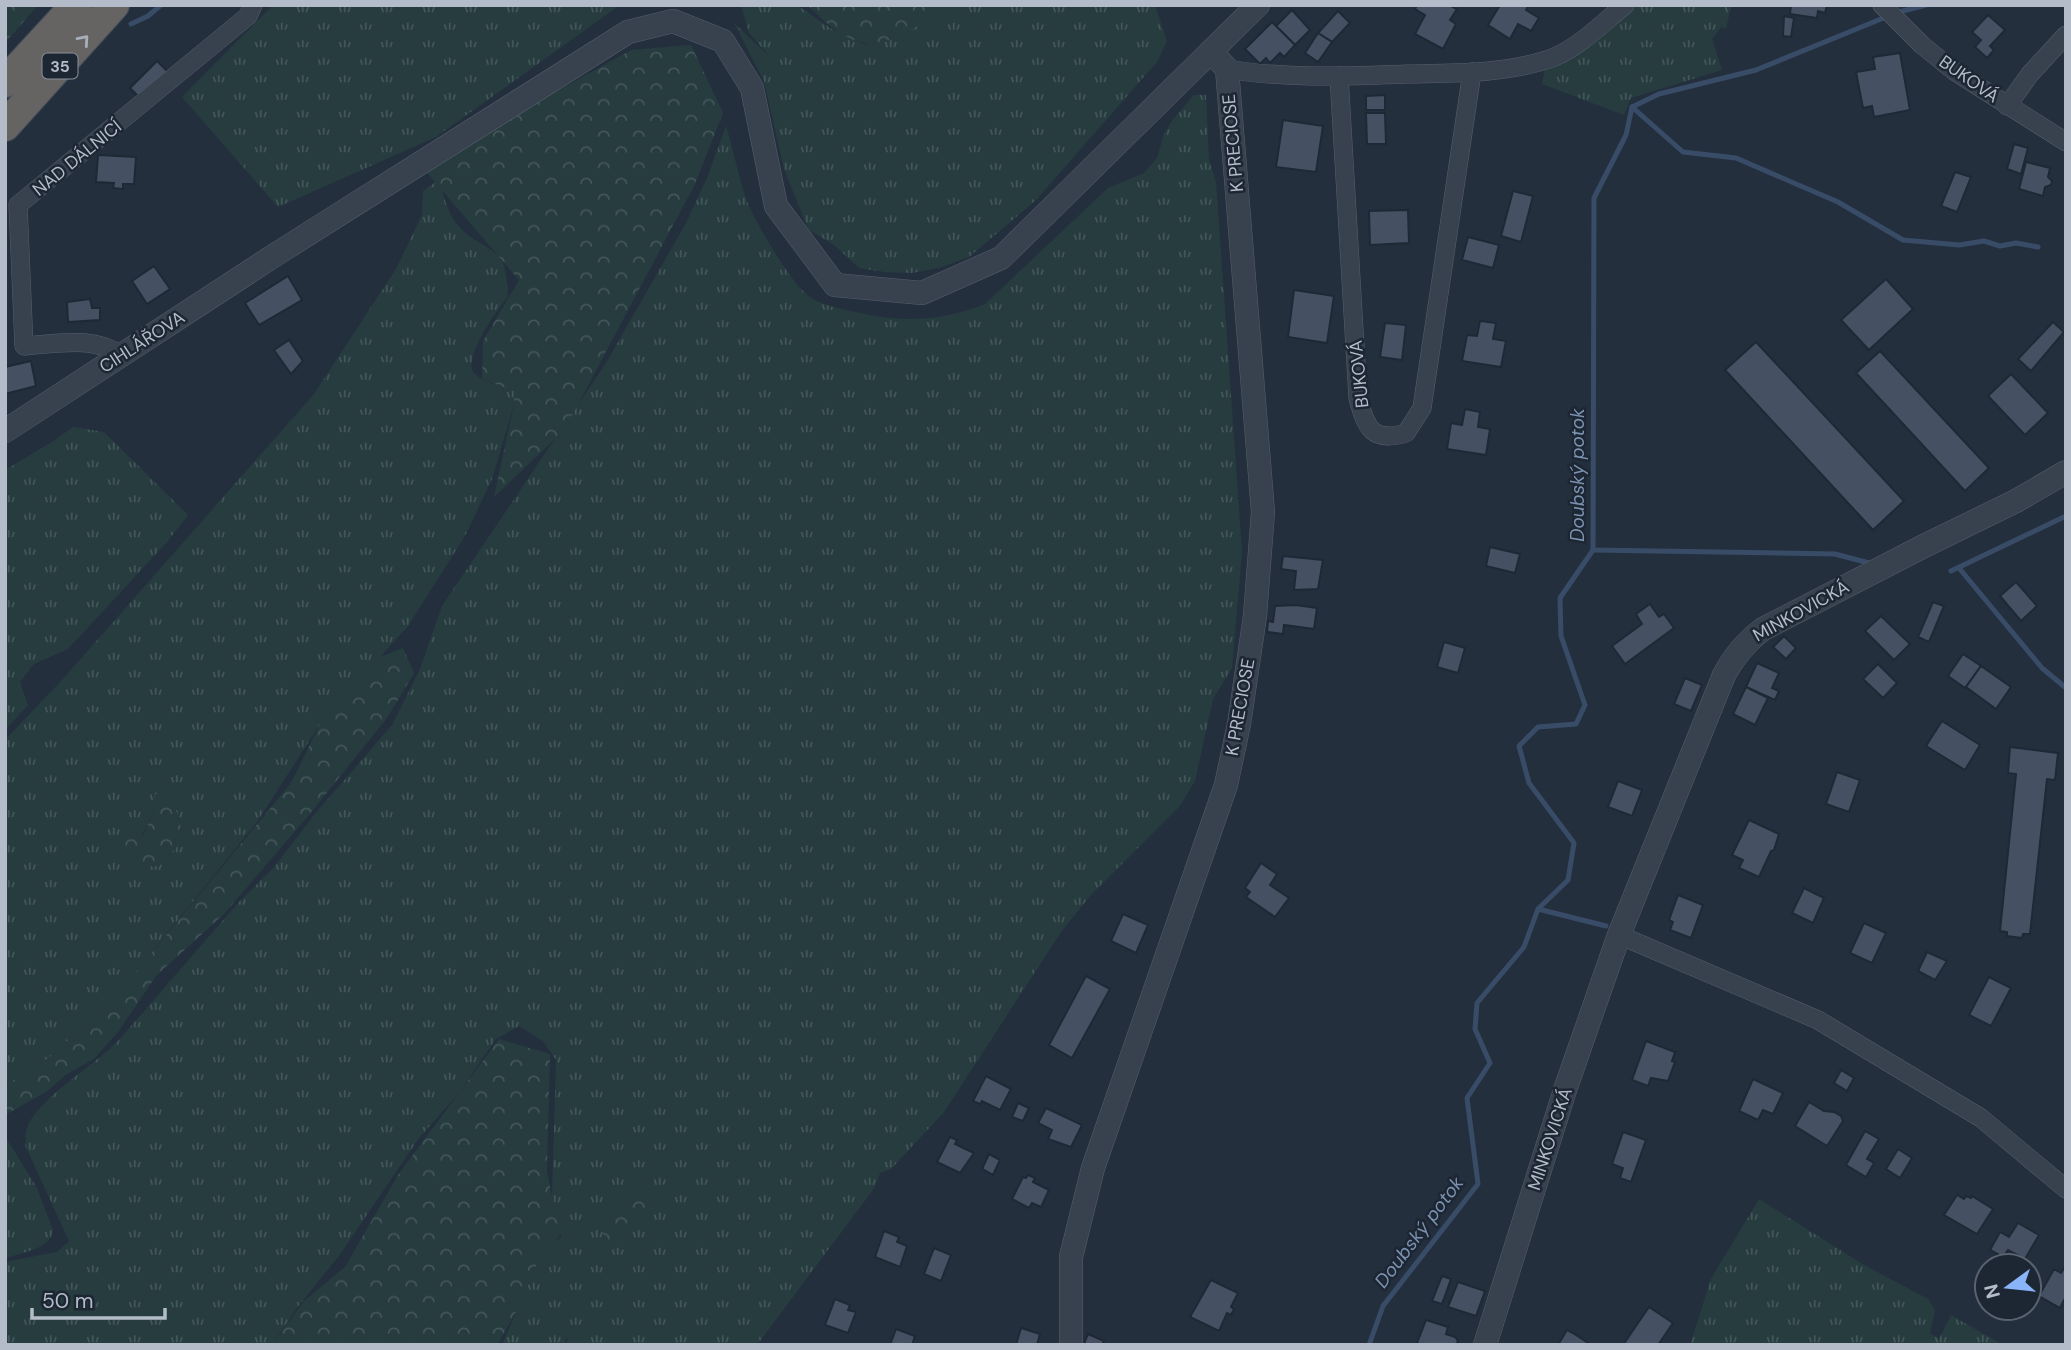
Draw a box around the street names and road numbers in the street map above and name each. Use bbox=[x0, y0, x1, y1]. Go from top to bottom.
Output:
street label: BUKOVÁ bbox=[1934, 50, 2004, 108]
road number: 35 bbox=[42, 54, 78, 78]
street label: K PRECIOSE bbox=[1217, 93, 1249, 193]
street label: NAD DÁLNICÍ bbox=[27, 114, 127, 201]
street label: CIHLÁŘOVA bbox=[95, 305, 189, 379]
street label: BUKOVÁ bbox=[1344, 339, 1374, 409]
street label: MINKOVICKÁ bbox=[1749, 575, 1853, 647]
street label: K PRECIOSE bbox=[1220, 657, 1260, 757]
street label: MINKOVICKÁ bbox=[1522, 1085, 1578, 1193]

